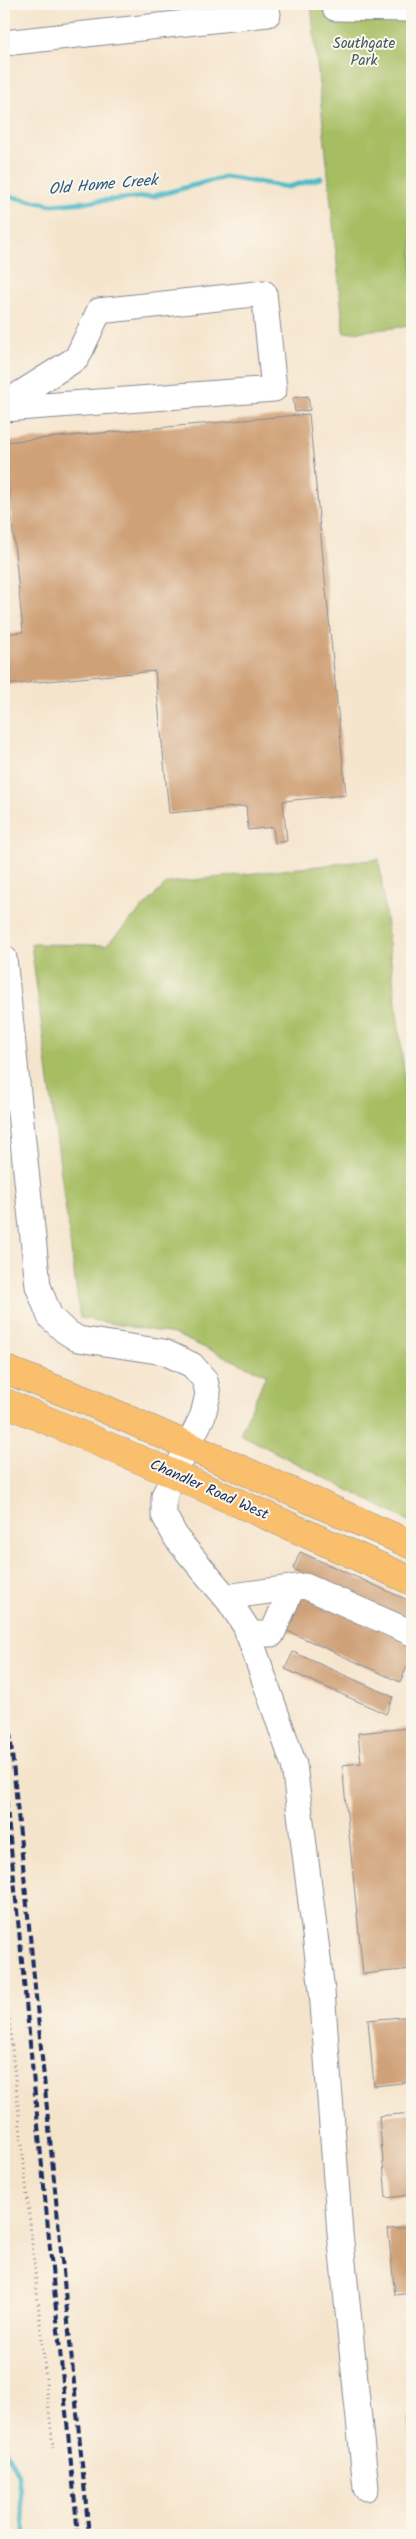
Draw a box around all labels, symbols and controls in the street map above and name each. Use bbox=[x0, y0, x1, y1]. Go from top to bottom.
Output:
park label: Southgate Park bbox=[333, 32, 396, 73]
water label: Old Home Creek bbox=[48, 168, 161, 202]
street label: Chandler Road West bbox=[146, 1453, 272, 1527]

